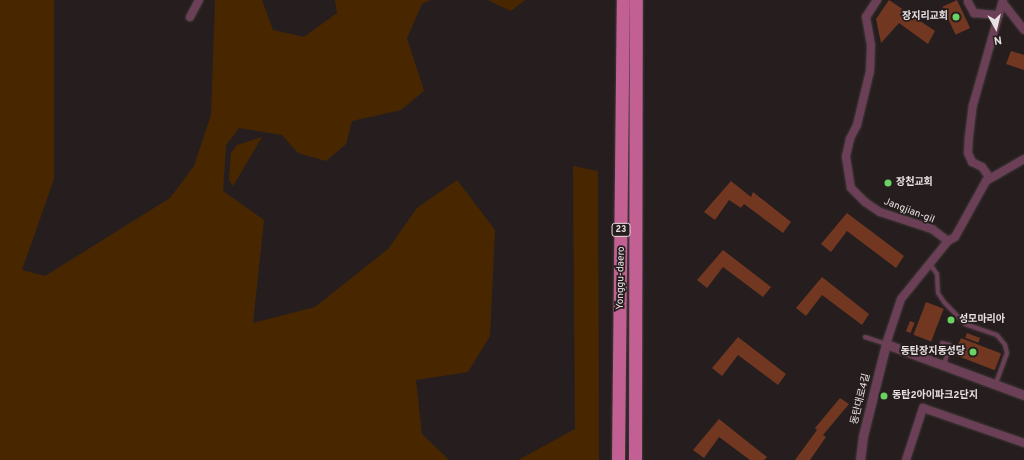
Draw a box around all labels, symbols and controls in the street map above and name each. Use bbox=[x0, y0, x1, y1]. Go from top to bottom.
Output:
north arrow bbox=[976, 8, 1016, 48]
place label: 장지리교회 bbox=[902, 11, 948, 23]
marker: 장지리교회 bbox=[951, 12, 961, 22]
text: N bbox=[993, 32, 1003, 47]
place label: 장천교회 bbox=[896, 177, 933, 189]
marker: 장천교회 bbox=[883, 178, 893, 188]
street label: Jangjian-gil bbox=[882, 196, 936, 226]
road number: 23 bbox=[611, 223, 631, 237]
street label: Yonggu-daero bbox=[614, 246, 628, 310]
place label: 성모마리아 bbox=[959, 314, 1005, 326]
marker: 성모마리아 bbox=[946, 315, 956, 325]
place label: 동탄장지동성당 bbox=[901, 346, 965, 358]
marker: 동탄장지동성당 bbox=[968, 347, 978, 357]
street label: 동탄대로4길 bbox=[849, 372, 873, 426]
place label: 동탄2아이파크2단지 bbox=[892, 390, 978, 402]
marker: 동탄2아이파크2단지 bbox=[879, 391, 889, 401]

